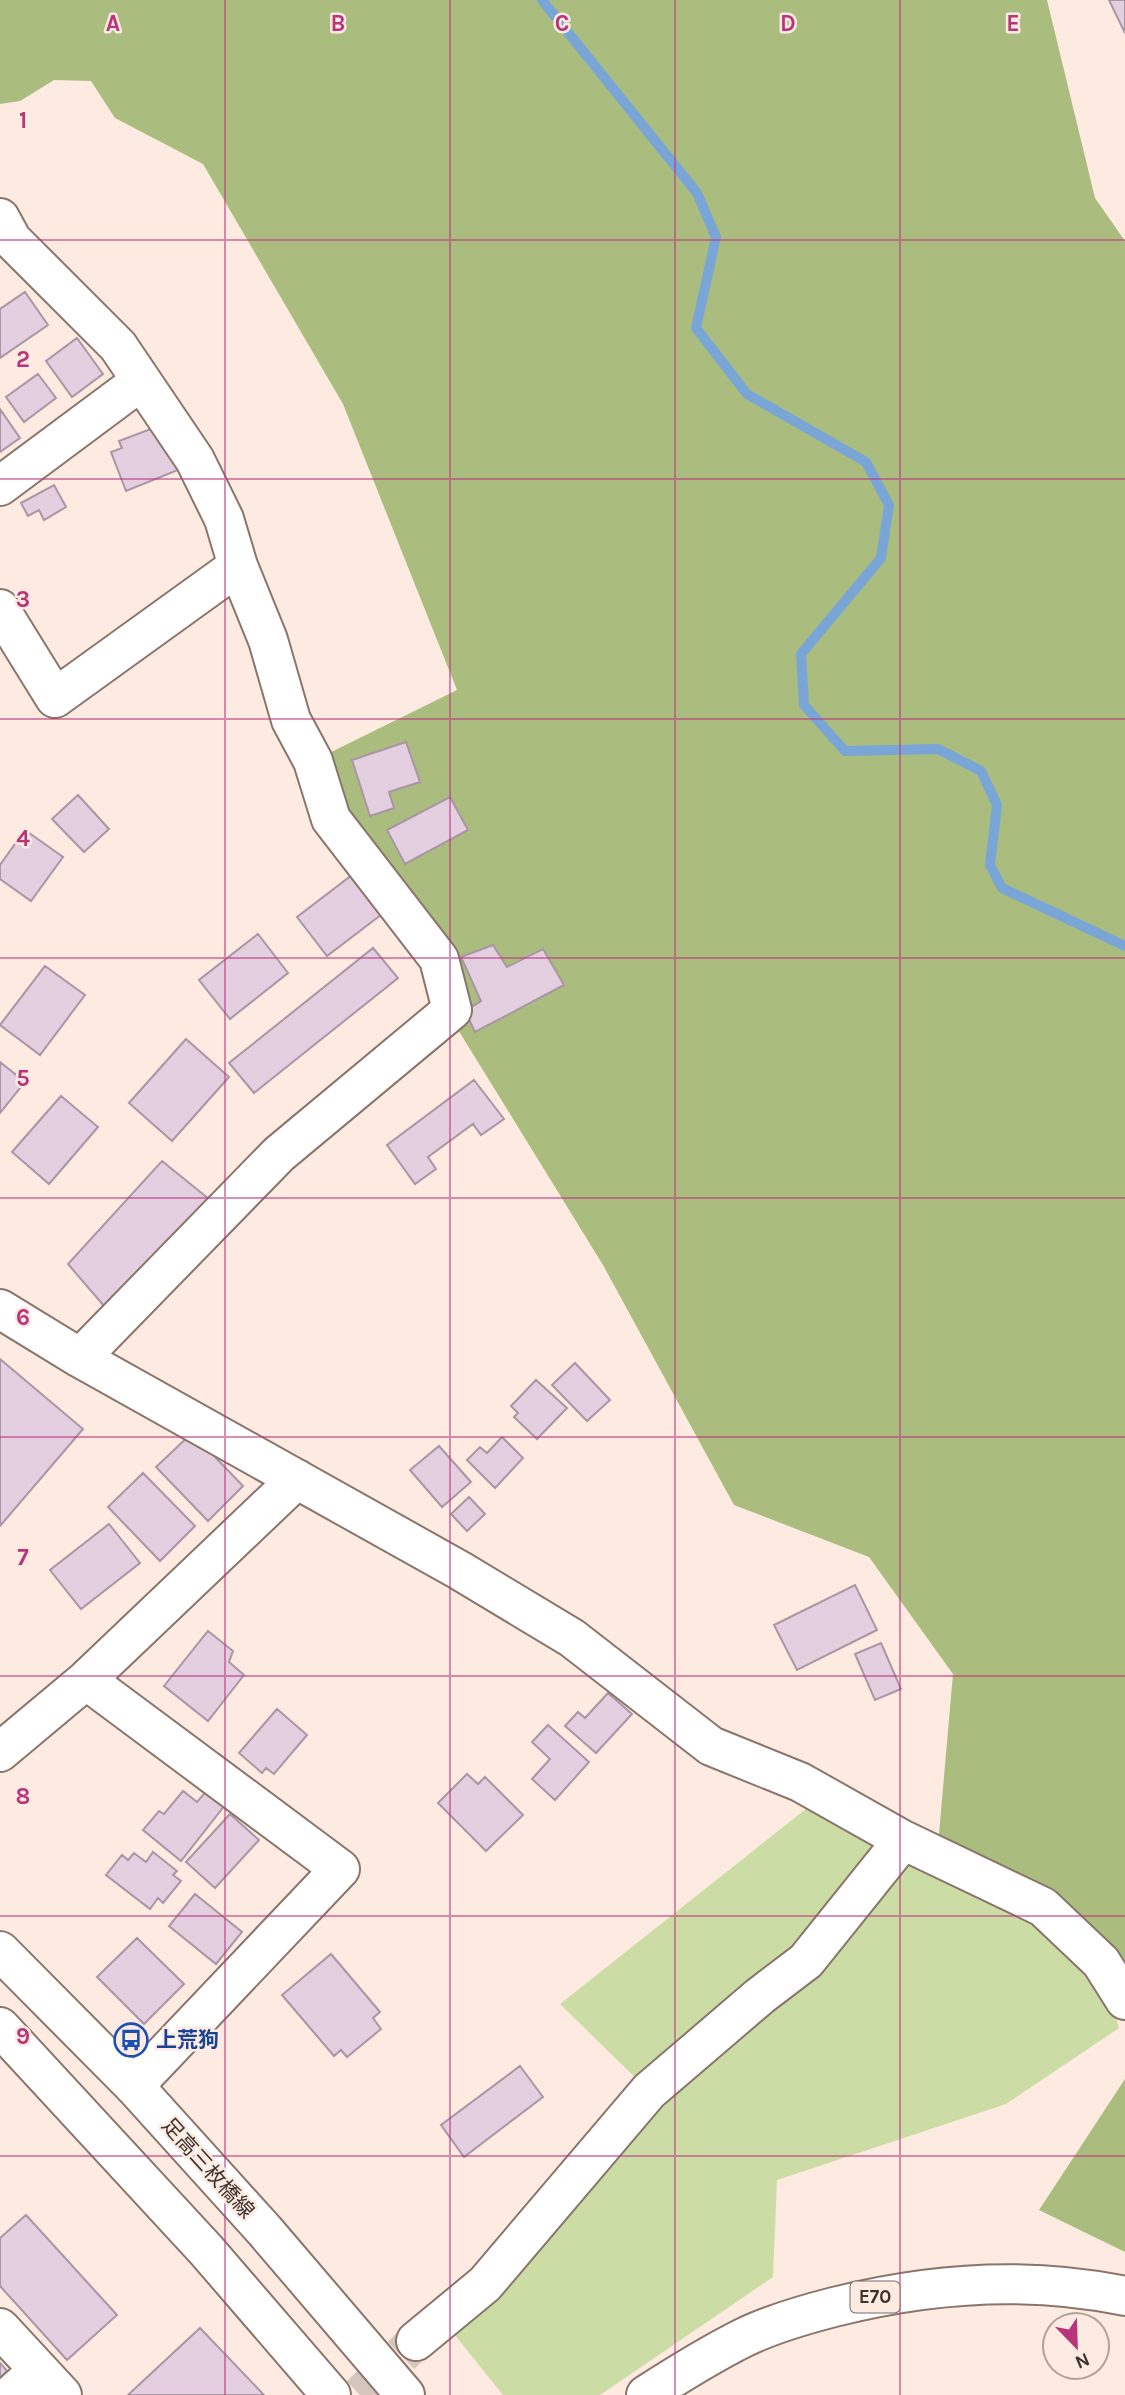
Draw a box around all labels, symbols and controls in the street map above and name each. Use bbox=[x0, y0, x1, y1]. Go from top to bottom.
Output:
text: A bbox=[106, 10, 120, 37]
text: B bbox=[331, 10, 345, 37]
text: C bbox=[555, 10, 569, 37]
text: D bbox=[780, 10, 796, 37]
text: E bbox=[1006, 10, 1020, 37]
text: 1 bbox=[19, 107, 27, 134]
text: 2 bbox=[16, 346, 30, 373]
text: 3 bbox=[16, 586, 30, 613]
text: 4 bbox=[16, 825, 30, 852]
text: 5 bbox=[16, 1065, 30, 1092]
text: 6 bbox=[16, 1304, 30, 1331]
text: 7 bbox=[17, 1544, 29, 1571]
text: 8 bbox=[16, 1783, 30, 1810]
bus stop icon: 上荒狗 bbox=[112, 2021, 150, 2059]
text: 9 bbox=[16, 2023, 30, 2050]
place label: 上荒狗 bbox=[156, 2028, 219, 2052]
street label: 足高三枚橋線 bbox=[157, 2113, 259, 2223]
road number: E70 bbox=[850, 2282, 900, 2312]
north arrow bbox=[1041, 2311, 1111, 2381]
text: N bbox=[1072, 2348, 1093, 2374]

